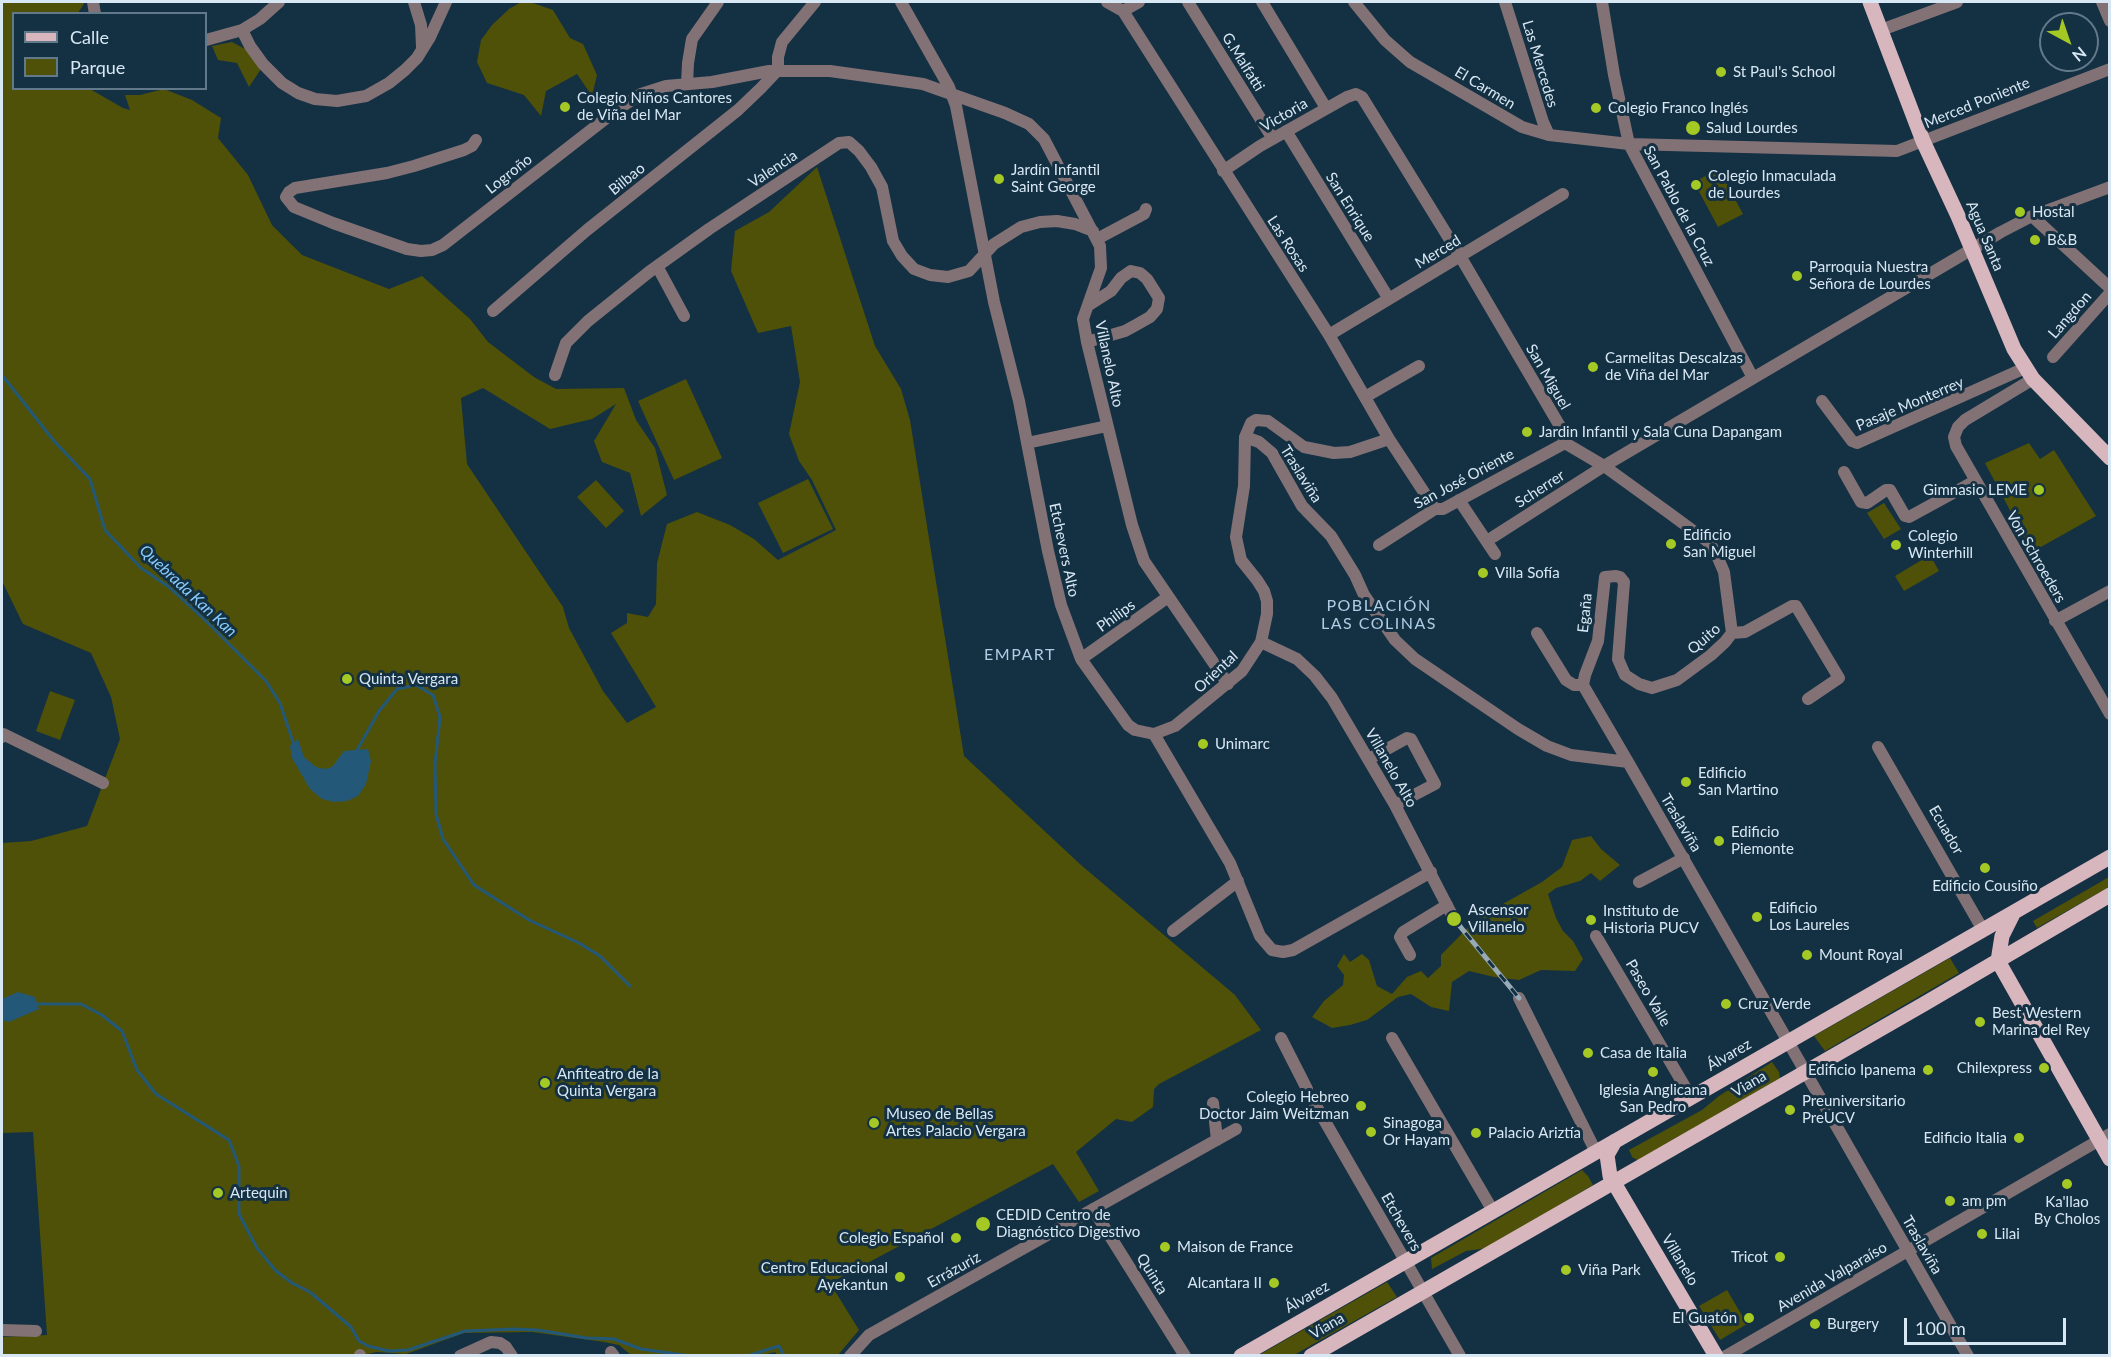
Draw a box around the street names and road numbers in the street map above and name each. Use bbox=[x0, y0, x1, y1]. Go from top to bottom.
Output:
street label: Las Mercedes bbox=[1518, 18, 1562, 110]
street label: G.Malfatti bbox=[1218, 29, 1268, 95]
street label: El Carmen bbox=[1451, 63, 1519, 113]
street label: Merced Poniente bbox=[1921, 74, 2033, 132]
street label: Victoria bbox=[1257, 94, 1311, 136]
street label: San Pablo de la Cruz bbox=[1640, 143, 1718, 269]
street label: Valencia bbox=[745, 146, 801, 192]
street label: Logroño bbox=[482, 150, 536, 198]
street label: Bilbao bbox=[605, 159, 649, 199]
street label: San Enrique bbox=[1322, 169, 1378, 245]
street label: Agua Santa bbox=[1962, 198, 2008, 274]
street label: Las Rosas bbox=[1263, 213, 1313, 275]
street label: Merced bbox=[1412, 231, 1464, 273]
street label: Langdon bbox=[2045, 288, 2095, 342]
street label: Villanelo Alto bbox=[1091, 319, 1127, 409]
street label: San Miguel bbox=[1522, 341, 1574, 413]
street label: Pasaje Monterrey bbox=[1853, 373, 1967, 435]
street label: Traslaviña bbox=[1276, 442, 1326, 506]
street label: San José Oriente bbox=[1411, 445, 1517, 513]
street label: Scherrer bbox=[1512, 466, 1568, 512]
street label: Etchevers Alto bbox=[1045, 501, 1083, 599]
street label: Von Schroeders bbox=[2002, 508, 2070, 606]
street label: Egaña bbox=[1574, 592, 1596, 634]
street label: Philips bbox=[1093, 596, 1139, 636]
street label: Quito bbox=[1684, 620, 1724, 658]
street label: Oriental bbox=[1190, 647, 1242, 697]
street label: Villanelo Alto bbox=[1361, 725, 1421, 811]
street label: Traslaviña bbox=[1657, 791, 1705, 855]
street label: Ecuador bbox=[1925, 802, 1967, 858]
street label: Paseo Valle bbox=[1622, 956, 1674, 1030]
street label: Álvarez bbox=[1703, 1035, 1755, 1075]
street label: Viana bbox=[1728, 1067, 1770, 1101]
street label: Etchevers bbox=[1377, 1190, 1425, 1254]
street label: Traslaviña bbox=[1898, 1213, 1946, 1277]
street label: Villanelo bbox=[1658, 1231, 1702, 1289]
street label: Avenida Valparaíso bbox=[1774, 1238, 1890, 1316]
street label: Errázuriz bbox=[924, 1248, 984, 1292]
street label: Quinta bbox=[1132, 1250, 1172, 1298]
street label: Álvarez bbox=[1281, 1277, 1333, 1317]
street label: Viana bbox=[1306, 1309, 1348, 1343]

